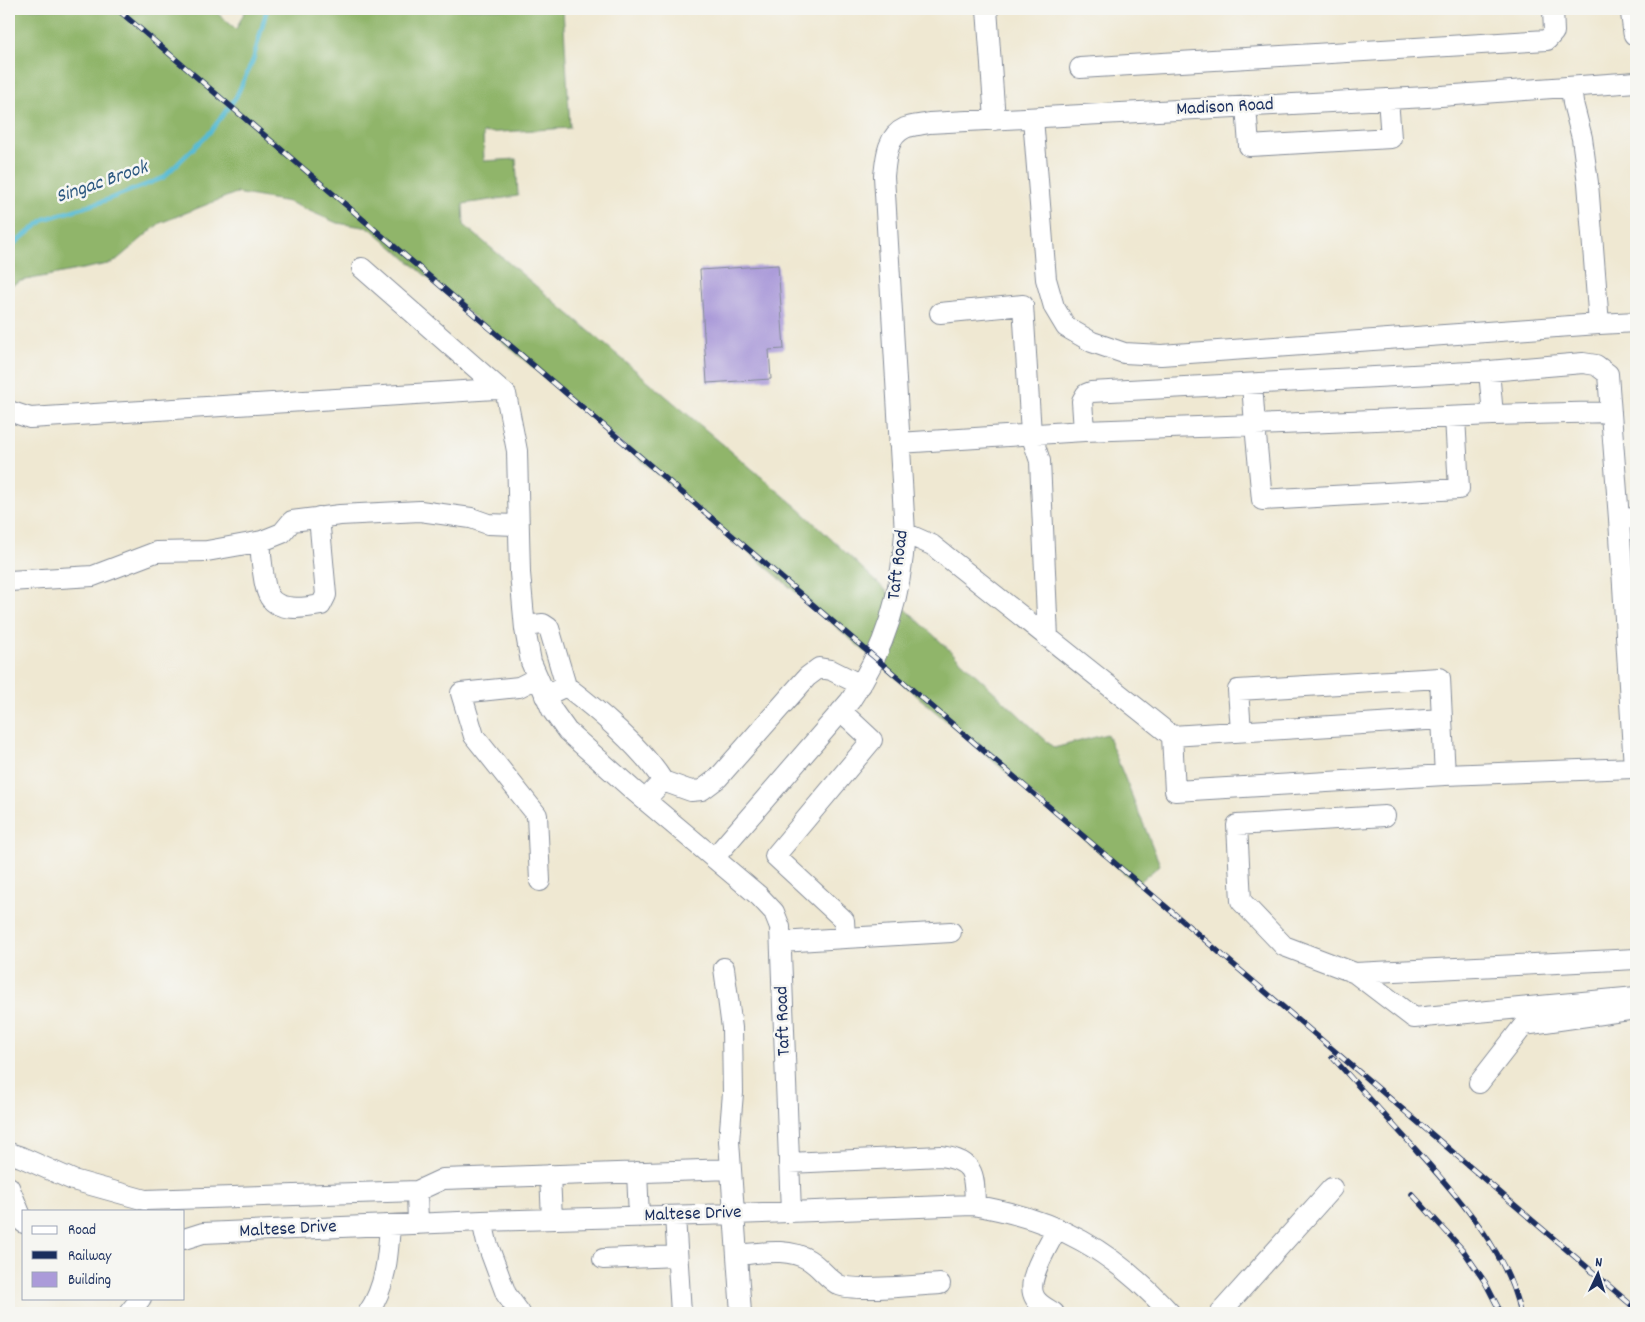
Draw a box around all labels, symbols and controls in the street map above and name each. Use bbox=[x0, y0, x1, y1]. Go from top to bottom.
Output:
street label: Madison Road bbox=[1176, 92, 1274, 124]
water label: Singac Brook bbox=[52, 154, 153, 212]
street label: Taft Road bbox=[881, 529, 917, 601]
street label: Taft Road bbox=[769, 986, 799, 1056]
street label: Maltese Drive bbox=[644, 1200, 742, 1230]
legend bbox=[22, 1210, 185, 1300]
street label: Maltese Drive bbox=[239, 1214, 337, 1246]
text: Road bbox=[68, 1220, 96, 1242]
text: Railway bbox=[68, 1246, 112, 1268]
north arrow bbox=[1572, 1250, 1622, 1300]
text: N bbox=[1595, 1253, 1603, 1273]
text: Building bbox=[68, 1270, 111, 1292]

